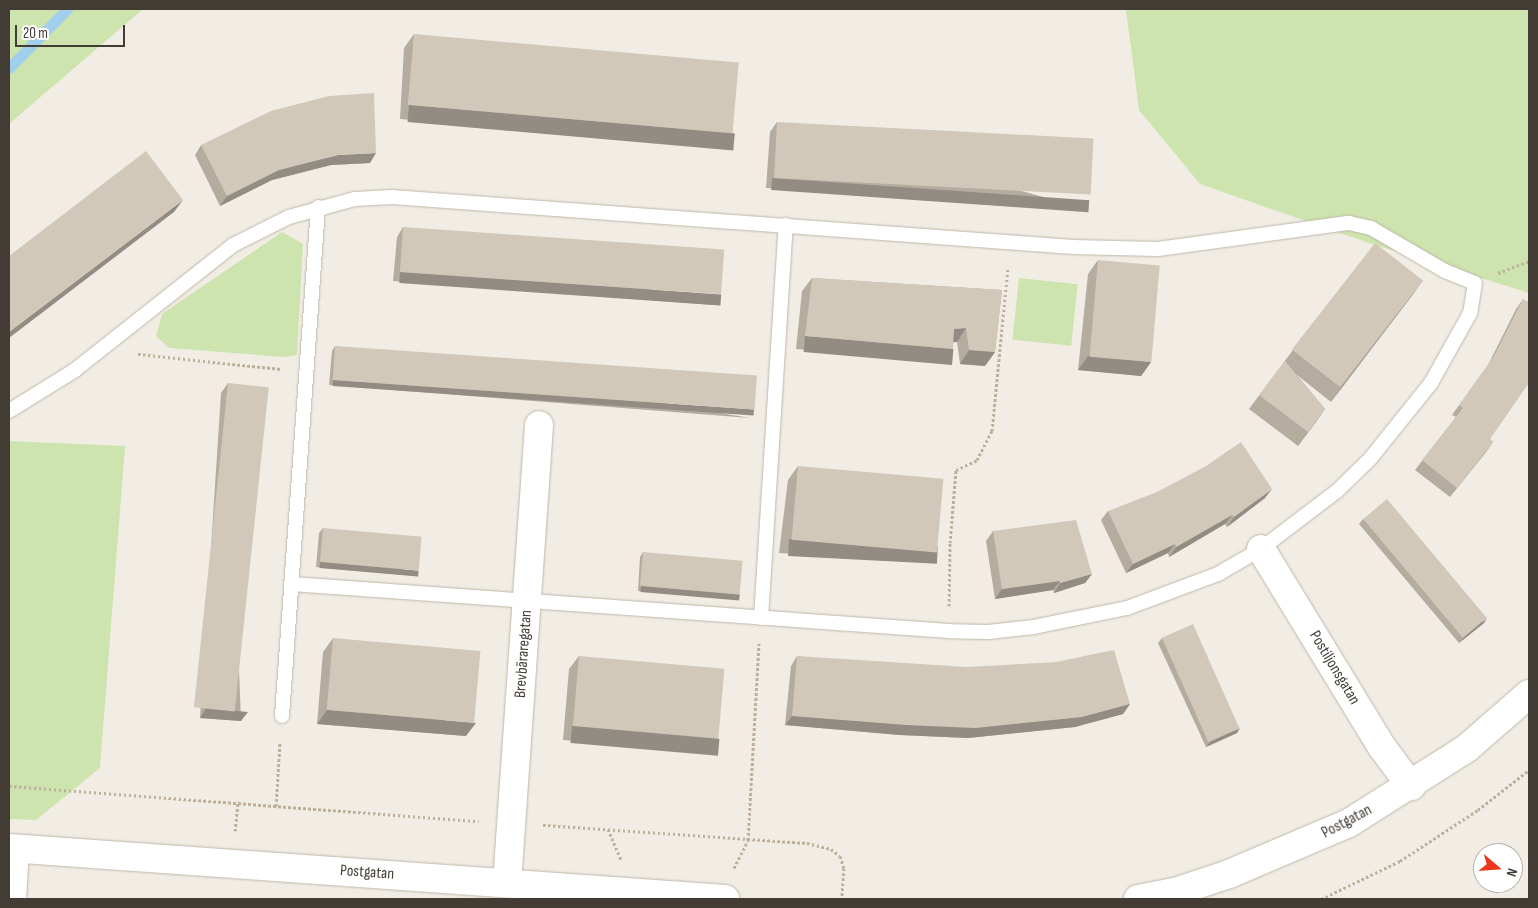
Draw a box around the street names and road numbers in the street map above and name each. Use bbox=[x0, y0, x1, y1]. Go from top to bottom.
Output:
street label: Brevbäraregatan bbox=[511, 609, 537, 699]
street label: Postiljonsgatan bbox=[1305, 628, 1363, 708]
street label: Postgatan bbox=[1319, 801, 1375, 843]
street label: Postgatan bbox=[339, 862, 395, 884]

